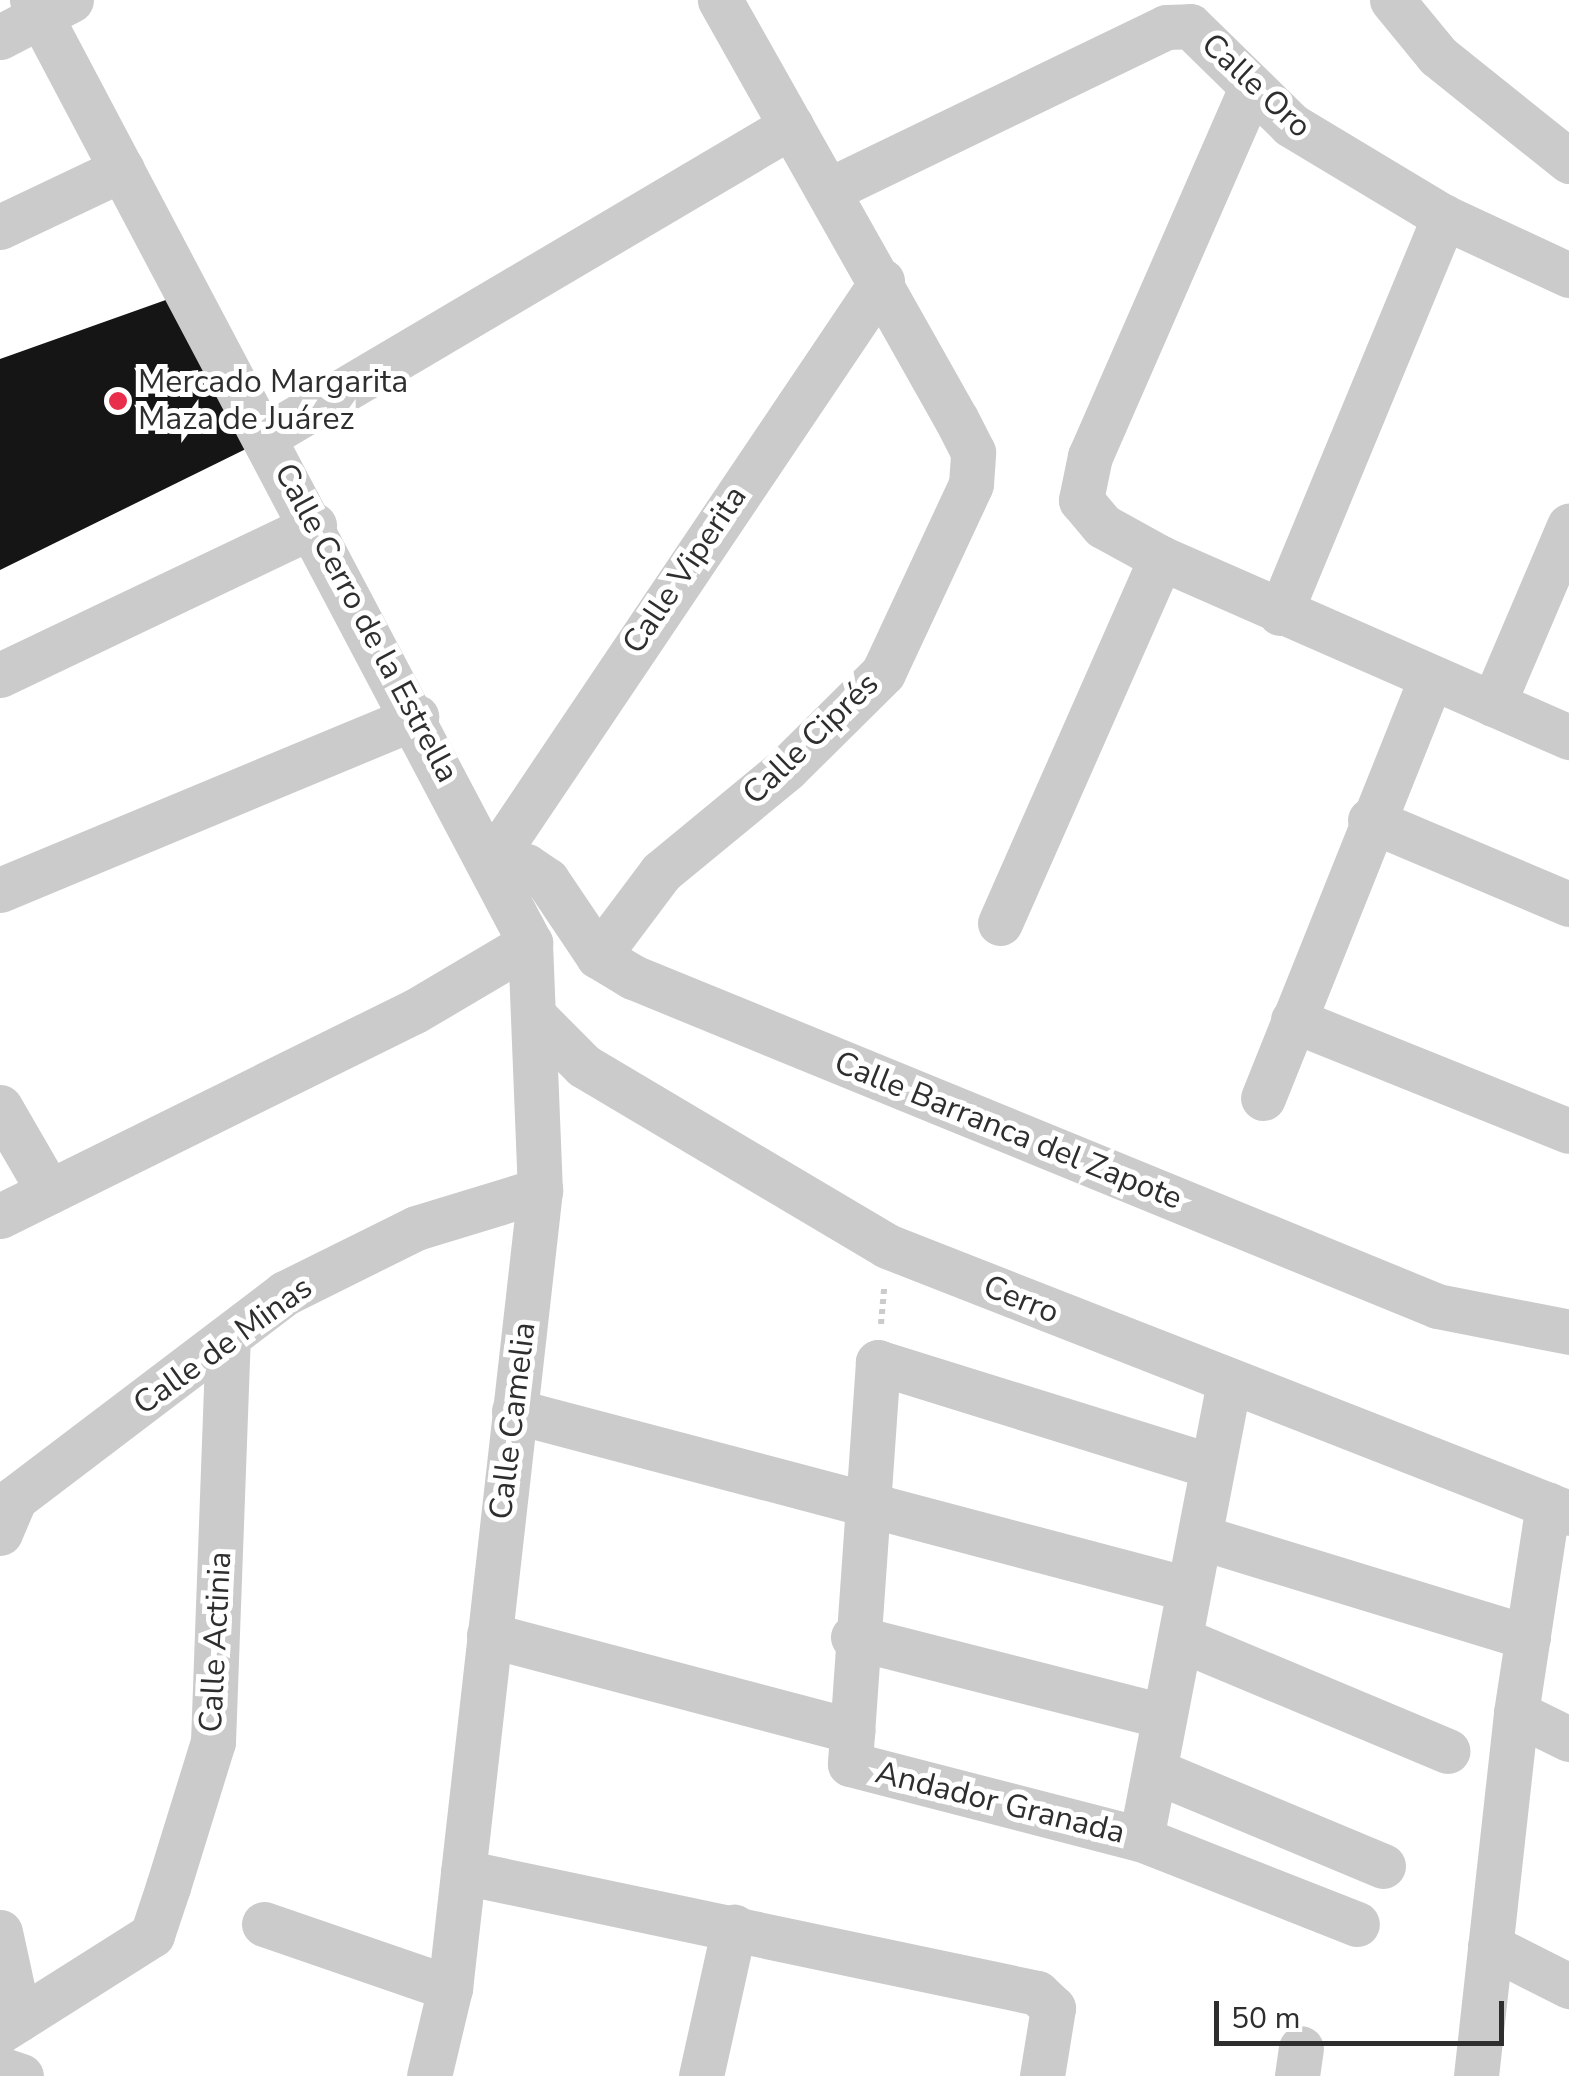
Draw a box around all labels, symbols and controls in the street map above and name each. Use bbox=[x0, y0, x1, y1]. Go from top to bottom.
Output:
street label: Calle Oro bbox=[1193, 26, 1319, 146]
place label: Mercado Margarita Maza de Juárez bbox=[138, 364, 408, 439]
marker: Mercado Margarita Maza de Juárez bbox=[107, 390, 129, 412]
street label: Calle Cerro de la Estrella bbox=[266, 457, 466, 789]
street label: Calle Viperita bbox=[615, 479, 755, 661]
street label: Calle Ciprés bbox=[735, 665, 887, 813]
street label: Calle Barranca del Zapote bbox=[829, 1044, 1187, 1218]
street label: Calle de Minas bbox=[126, 1268, 320, 1424]
street label: Cerro bbox=[978, 1268, 1064, 1332]
street label: Calle Camelia bbox=[482, 1320, 544, 1522]
street label: Calle Actinia bbox=[192, 1551, 240, 1733]
street label: Andador Granada bbox=[871, 1753, 1129, 1853]
scale bar bbox=[1219, 1981, 1509, 2043]
text: 50 m bbox=[1231, 1998, 1300, 2039]

